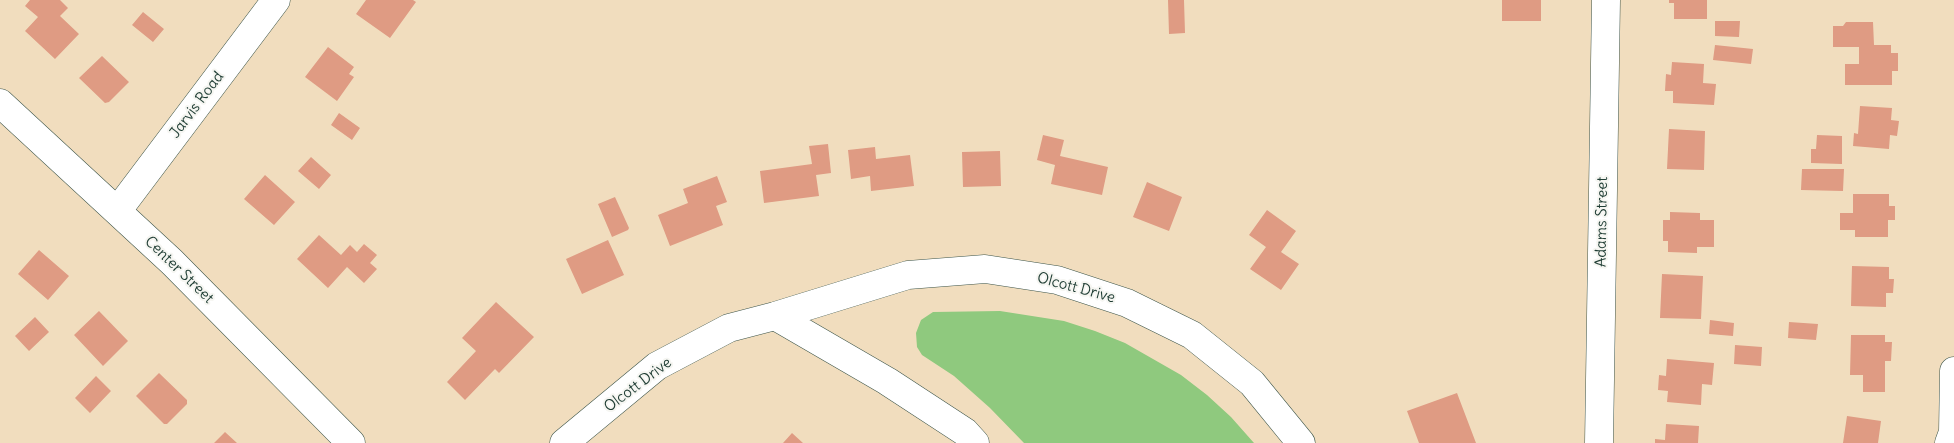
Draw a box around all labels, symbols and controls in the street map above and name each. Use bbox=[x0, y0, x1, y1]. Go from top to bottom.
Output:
street label: Jarvis Road bbox=[166, 68, 228, 142]
street label: Adams Street bbox=[1592, 177, 1612, 267]
street label: Center Street bbox=[141, 233, 217, 307]
street label: Olcott Drive bbox=[1035, 269, 1117, 307]
street label: Olcott Drive bbox=[601, 354, 675, 416]

